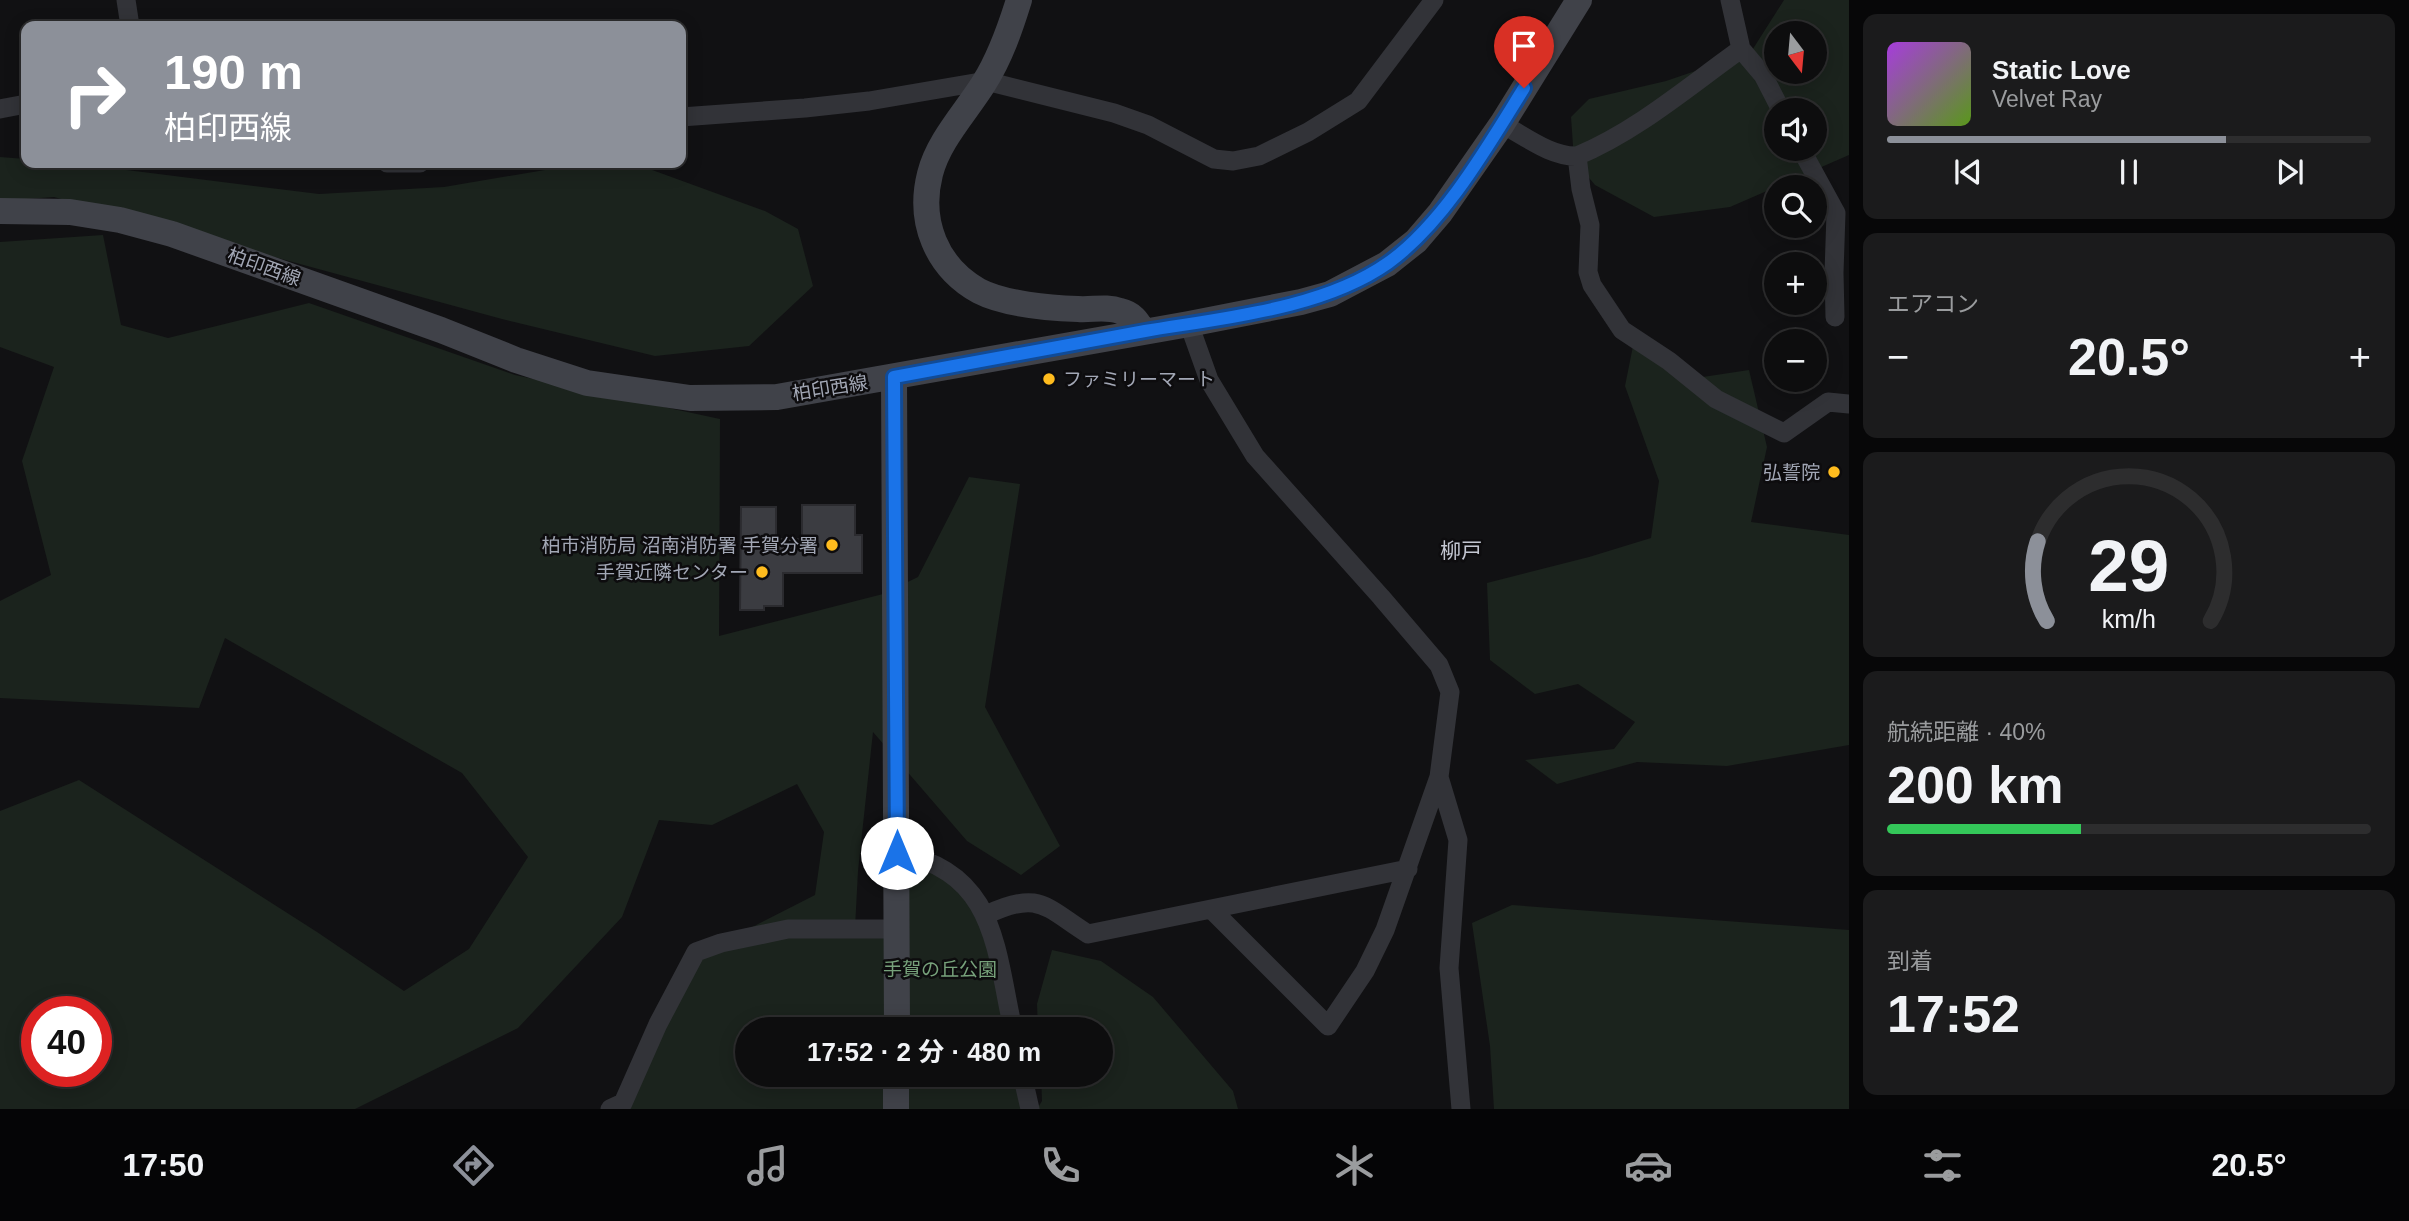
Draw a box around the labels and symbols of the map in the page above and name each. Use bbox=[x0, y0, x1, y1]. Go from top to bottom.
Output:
pin bbox=[1494, 16, 1554, 88]
north arrow bbox=[1764, 21, 1827, 84]
street label: 柏印西線 bbox=[225, 244, 303, 290]
place label: ファミリーマート bbox=[1063, 369, 1215, 390]
marker: ファミリーマート bbox=[1041, 371, 1057, 387]
street label: 柏印西線 bbox=[791, 372, 869, 404]
place label: 弘誓院 bbox=[1763, 462, 1820, 483]
marker: 弘誓院 bbox=[1826, 464, 1842, 480]
place label: 柏市消防局 沼南消防署 手賀分署 bbox=[541, 535, 818, 556]
marker: 柏市消防局 沼南消防署 手賀分署 bbox=[824, 537, 840, 553]
district label: 柳戸 bbox=[1440, 539, 1482, 562]
place label: 手賀近隣センター bbox=[596, 562, 748, 583]
marker: 手賀近隣センター bbox=[754, 564, 770, 580]
position arrow bbox=[860, 816, 934, 890]
park label: 手賀の丘公園 bbox=[883, 959, 997, 980]
speed limit sign: 40 bbox=[21, 996, 112, 1087]

